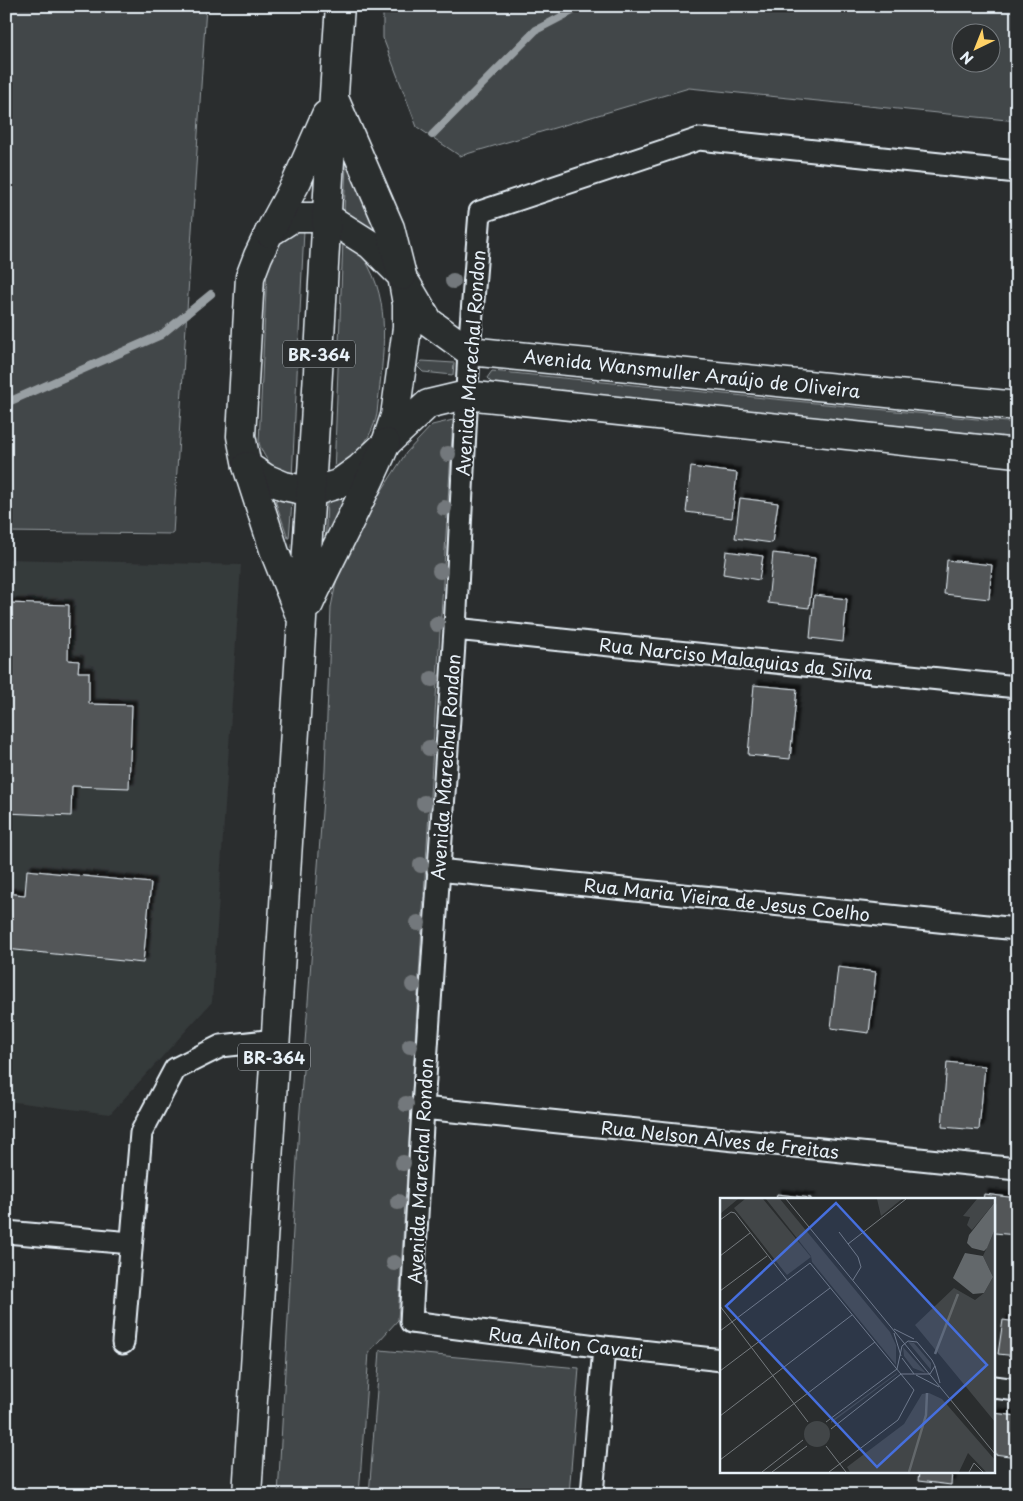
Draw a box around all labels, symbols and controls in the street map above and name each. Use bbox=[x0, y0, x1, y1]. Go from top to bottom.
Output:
north arrow bbox=[950, 22, 1000, 72]
text: N bbox=[956, 46, 978, 69]
street label: Avenida Marechal Rondon bbox=[449, 249, 491, 477]
road number: BR-364 bbox=[283, 340, 355, 368]
street label: Avenida Wansmuller Araújo de Oliveira bbox=[522, 342, 862, 404]
street label: Rua Narciso Malaquias da Silva bbox=[598, 630, 874, 686]
street label: Avenida Marechal Rondon bbox=[424, 653, 466, 881]
street label: Rua Maria Vieira de Jesus Coelho bbox=[583, 871, 871, 927]
road number: BR-364 bbox=[238, 1044, 310, 1070]
street label: Avenida Marechal Rondon bbox=[401, 1057, 439, 1285]
street label: Rua Nelson Alves de Freitas bbox=[600, 1113, 840, 1165]
inset map bbox=[720, 1198, 996, 1474]
street label: Rua Ailton Cavati bbox=[487, 1319, 645, 1365]

